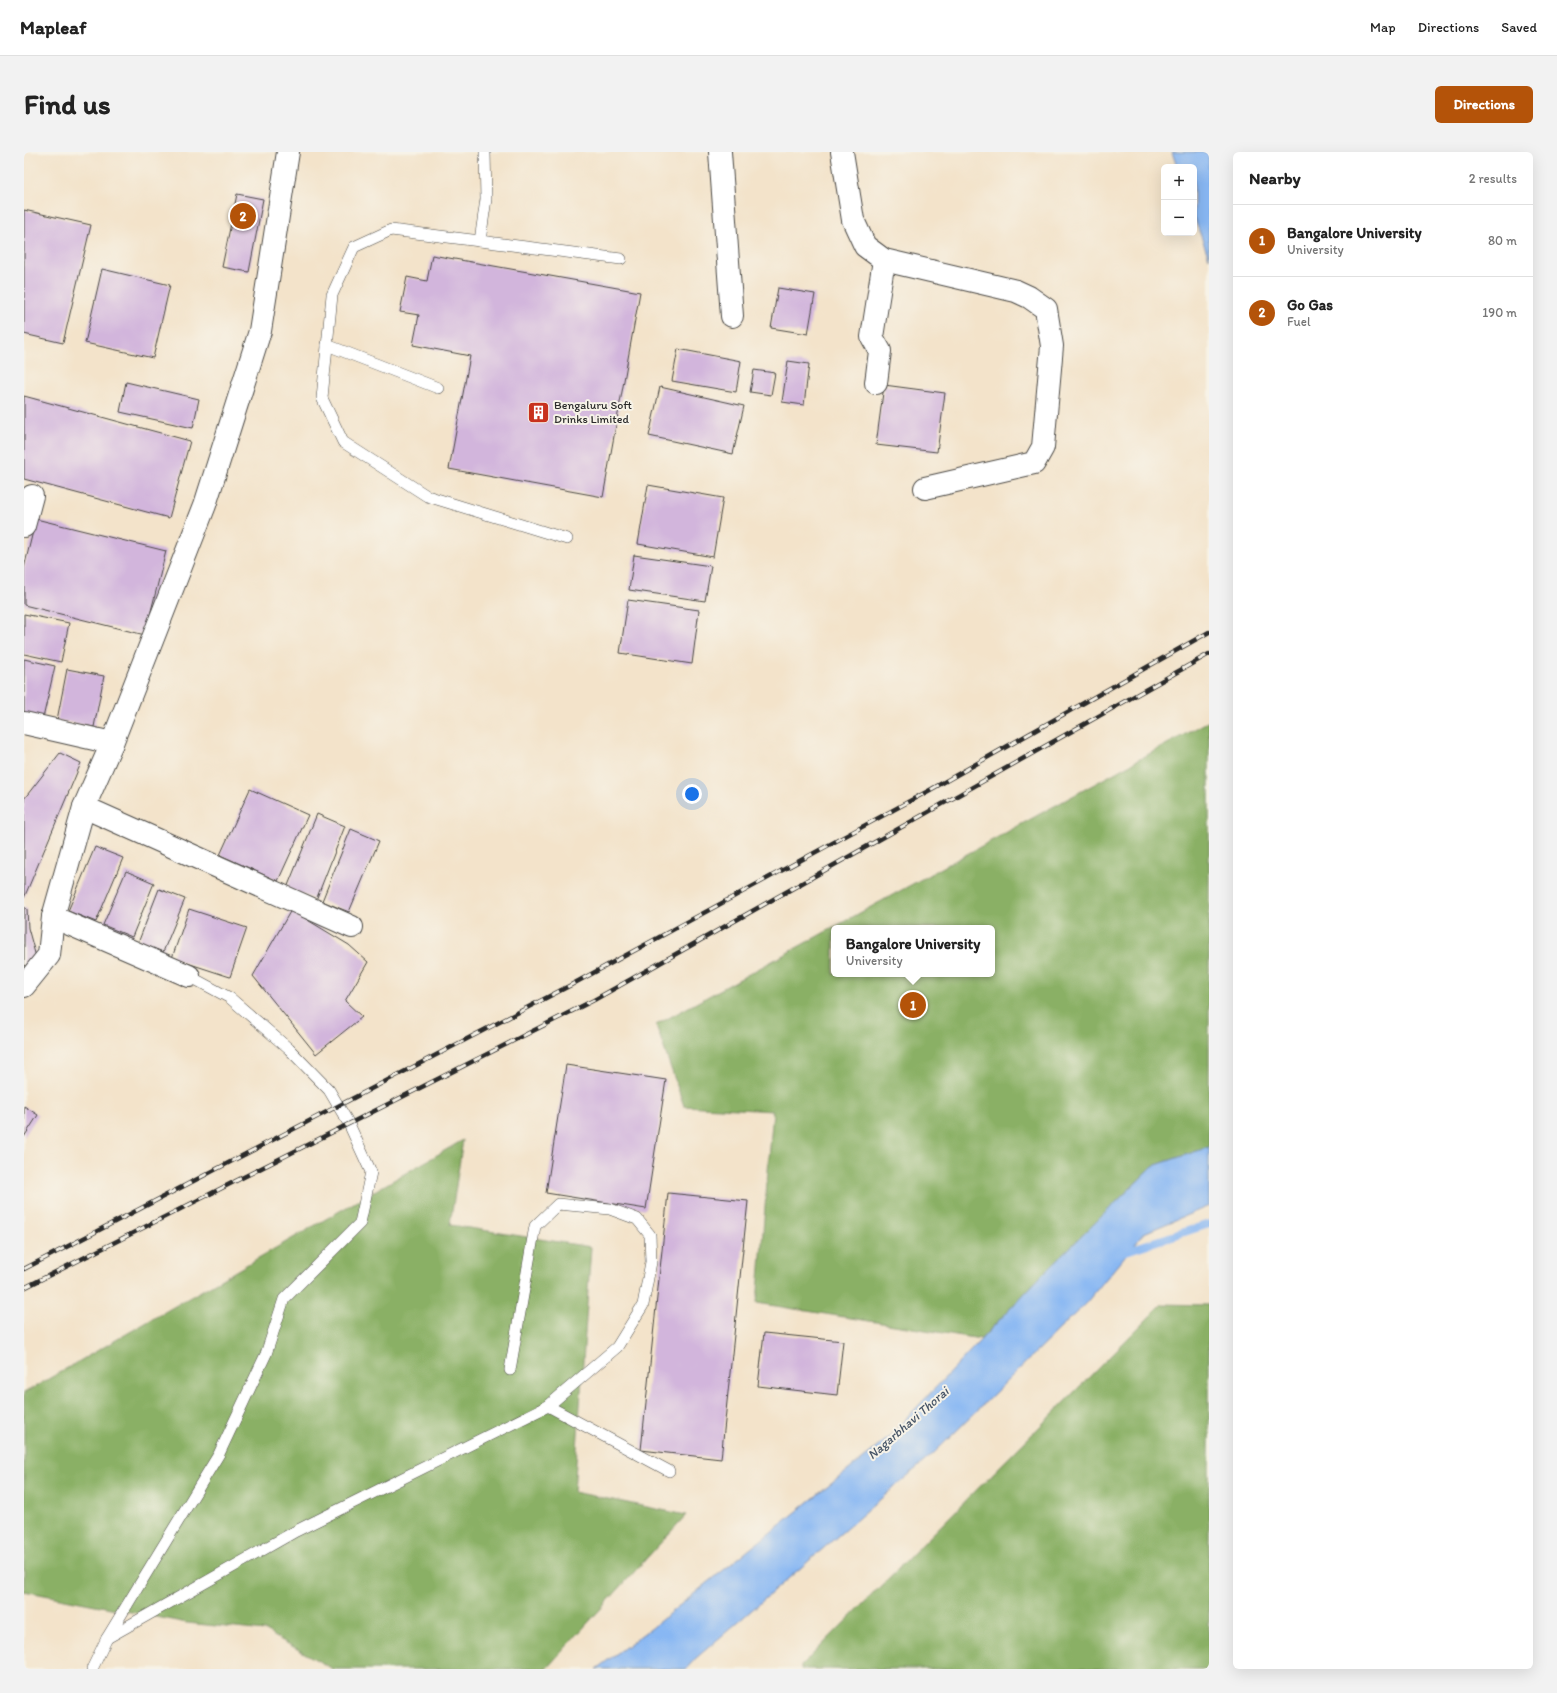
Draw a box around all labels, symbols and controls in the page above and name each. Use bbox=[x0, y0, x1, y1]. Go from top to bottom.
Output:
text: Mapleaf bbox=[20, 16, 86, 39]
text: Map bbox=[1370, 19, 1396, 36]
text: Directions bbox=[1418, 19, 1479, 36]
text: Saved bbox=[1501, 19, 1537, 36]
button: Directions bbox=[1435, 86, 1533, 123]
text: Find us bbox=[24, 87, 111, 121]
map controls bbox=[1161, 164, 1197, 236]
button: + bbox=[1161, 164, 1197, 200]
text: Nearby bbox=[1249, 168, 1301, 188]
text: 2 results bbox=[1469, 171, 1517, 186]
button: − bbox=[1161, 200, 1197, 236]
pin: 2 bbox=[230, 201, 256, 231]
text: Bangalore University bbox=[1287, 224, 1421, 242]
text: 1 bbox=[1259, 233, 1265, 248]
text: 80 m bbox=[1488, 233, 1517, 248]
text: University bbox=[1287, 242, 1344, 257]
text: Go Gas bbox=[1287, 296, 1333, 314]
text: 2 bbox=[1259, 305, 1265, 320]
text: 190 m bbox=[1482, 305, 1517, 320]
text: Fuel bbox=[1287, 314, 1311, 329]
place label: Bengaluru Soft Drinks Limited bbox=[554, 398, 632, 426]
building icon: Bengaluru Soft Drinks Limited bbox=[526, 399, 552, 425]
your location bbox=[682, 784, 702, 804]
popup bbox=[831, 925, 995, 977]
text: Bangalore University bbox=[846, 935, 980, 953]
text: University bbox=[846, 953, 903, 968]
pin: 1 bbox=[900, 990, 926, 1020]
water label: Nagarbhavi Thorai bbox=[864, 1383, 953, 1462]

